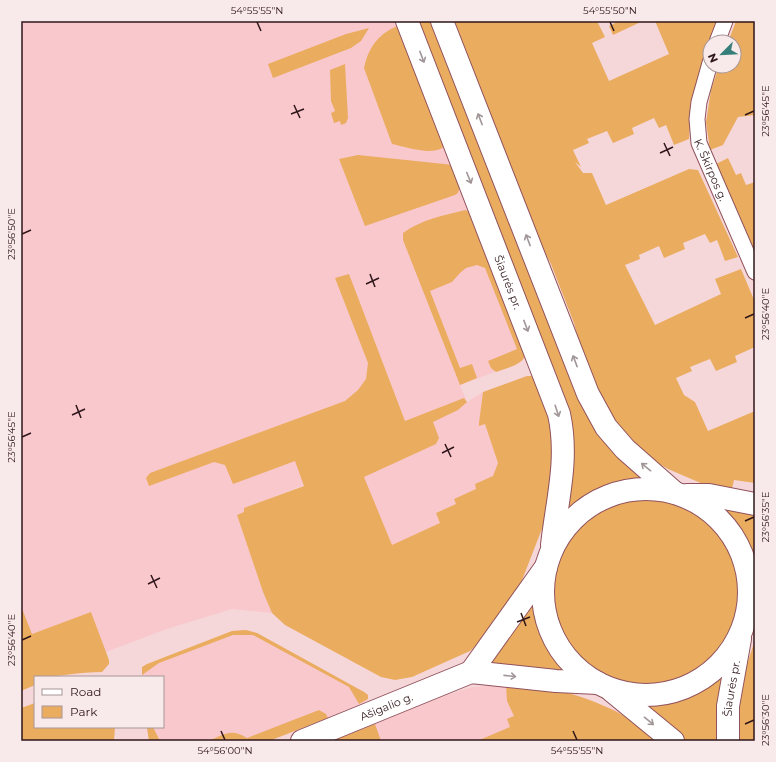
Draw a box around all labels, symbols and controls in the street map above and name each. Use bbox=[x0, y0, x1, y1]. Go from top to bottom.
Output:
text: 54°55'55"N bbox=[231, 4, 283, 17]
text: 54°55'50"N bbox=[583, 4, 637, 17]
north arrow bbox=[702, 34, 742, 74]
one-way arrow bbox=[418, 51, 426, 63]
text: N bbox=[705, 51, 721, 65]
text: 23°56'45"E bbox=[759, 85, 772, 137]
one-way arrow bbox=[476, 113, 484, 125]
street label: K. Škirpos g. bbox=[691, 137, 730, 203]
one-way arrow bbox=[465, 172, 473, 184]
text: 23°56'50"E bbox=[5, 208, 18, 260]
one-way arrow bbox=[523, 234, 531, 246]
street label: Šiaurės pr. bbox=[491, 253, 525, 311]
text: 23°56'40"E bbox=[759, 287, 772, 340]
one-way arrow bbox=[523, 319, 530, 331]
one-way arrow bbox=[570, 355, 578, 367]
one-way arrow bbox=[554, 405, 562, 417]
text: 23°56'45"E bbox=[5, 411, 18, 463]
one-way arrow bbox=[641, 462, 652, 471]
text: 23°56'35"E bbox=[759, 491, 772, 542]
text: 23°56'40"E bbox=[5, 613, 18, 666]
street label: Šiaurės pr. bbox=[721, 659, 743, 716]
one-way arrow bbox=[503, 672, 516, 680]
legend bbox=[34, 676, 164, 728]
text: Road bbox=[70, 684, 101, 699]
street label: Ašigalio g. bbox=[358, 690, 415, 724]
text: 23°56'30"E bbox=[759, 694, 772, 746]
text: Park bbox=[70, 704, 98, 719]
one-way arrow bbox=[644, 717, 655, 725]
text: 54°56'00"N bbox=[197, 744, 253, 757]
text: 54°55'55"N bbox=[551, 744, 603, 757]

